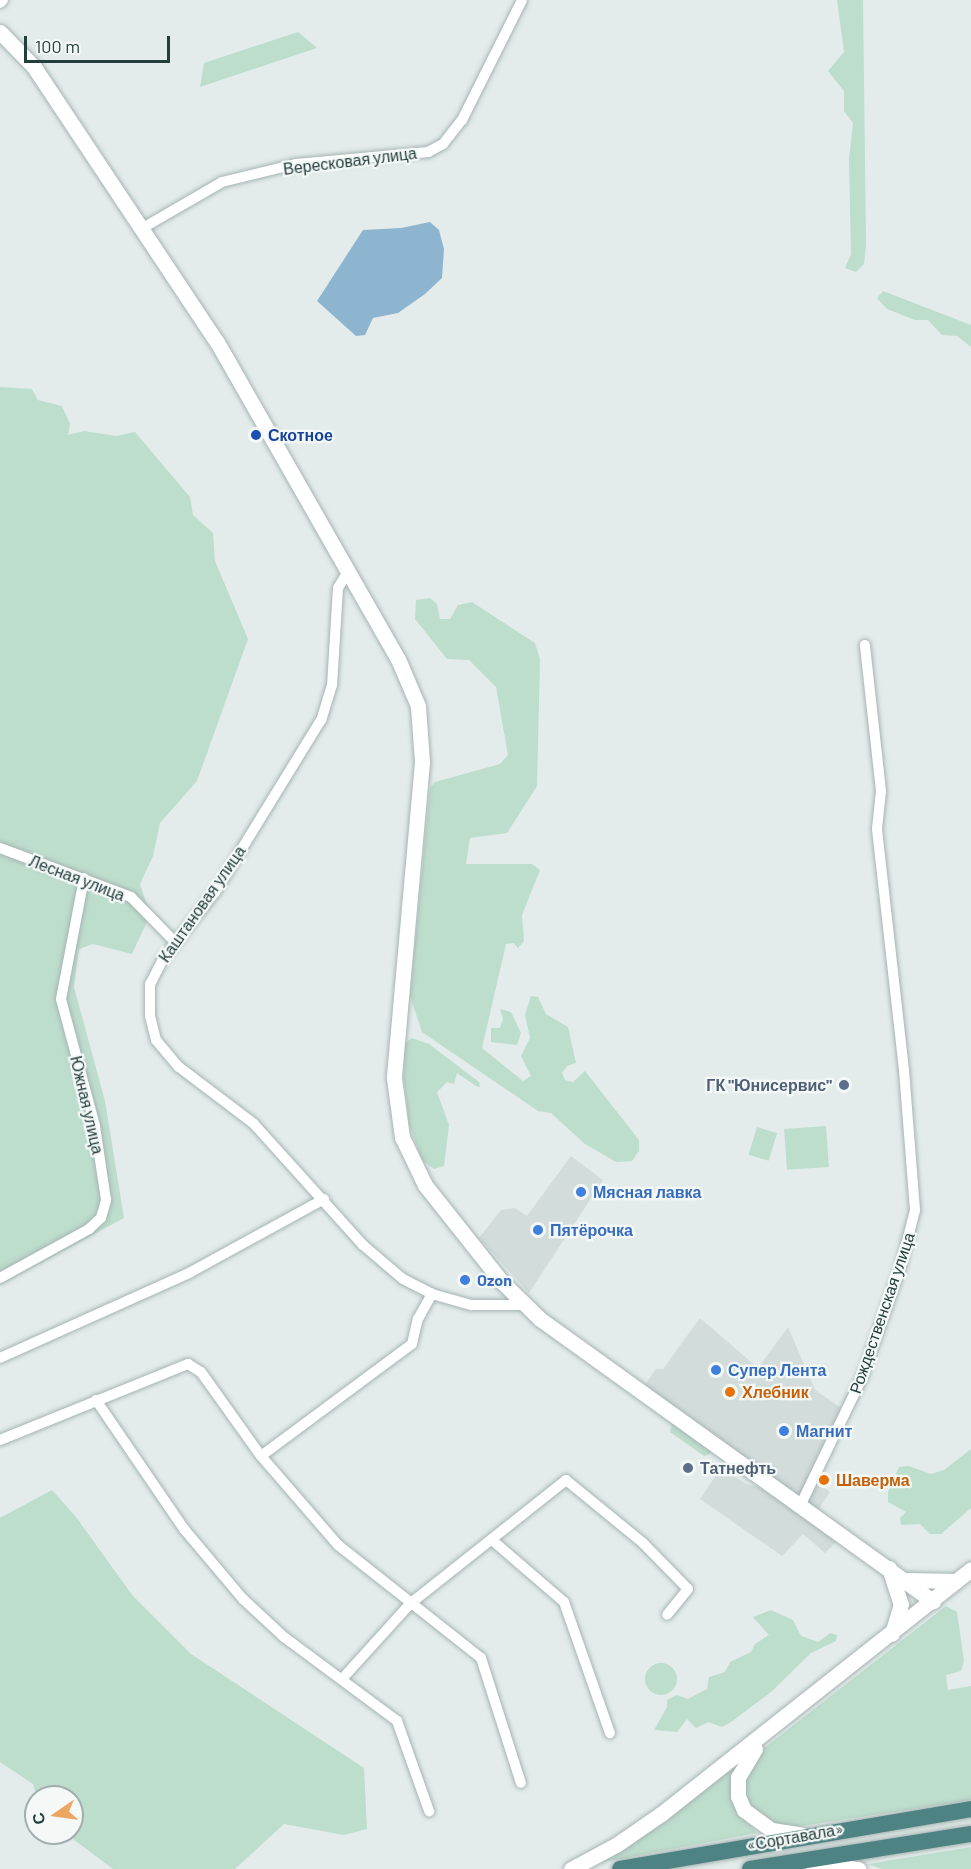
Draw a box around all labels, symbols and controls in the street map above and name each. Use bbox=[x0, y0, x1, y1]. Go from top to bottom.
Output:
scale bar bbox=[27, 24, 172, 62]
text: 100 m bbox=[35, 35, 80, 57]
street label: Вересковая улица bbox=[282, 143, 418, 179]
place label: Скотное bbox=[268, 425, 333, 445]
marker: Скотное bbox=[249, 428, 263, 442]
street label: Каштановая улица bbox=[155, 842, 249, 966]
street label: Лесная улица bbox=[26, 851, 128, 905]
street label: Южная улица bbox=[66, 1054, 108, 1156]
place label: ГК "Юнисервис" bbox=[706, 1075, 832, 1095]
marker: ГК "Юнисервис" bbox=[837, 1078, 851, 1092]
place label: Мясная лавка bbox=[593, 1182, 701, 1202]
marker: Мясная лавка bbox=[574, 1185, 588, 1199]
place label: Пятёрочка bbox=[550, 1220, 633, 1240]
marker: Пятёрочка bbox=[531, 1223, 545, 1237]
street label: Рождественская улица bbox=[845, 1230, 919, 1396]
place label: Ozon bbox=[477, 1270, 512, 1290]
marker: Ozon bbox=[458, 1273, 472, 1287]
place label: Супер Лента bbox=[728, 1360, 827, 1380]
marker: Супер Лента bbox=[709, 1363, 723, 1377]
place label: Хлебник bbox=[742, 1382, 809, 1402]
marker: Хлебник bbox=[723, 1385, 737, 1399]
place label: Магнит bbox=[796, 1421, 852, 1441]
marker: Магнит bbox=[777, 1424, 791, 1438]
place label: Татнефть bbox=[700, 1458, 776, 1478]
marker: Татнефть bbox=[681, 1461, 695, 1475]
place label: Шаверма bbox=[836, 1470, 910, 1490]
marker: Шаверма bbox=[817, 1473, 831, 1487]
north arrow bbox=[24, 1785, 84, 1845]
text: С bbox=[27, 1811, 48, 1826]
street label: «Сортавала» bbox=[745, 1819, 845, 1855]

